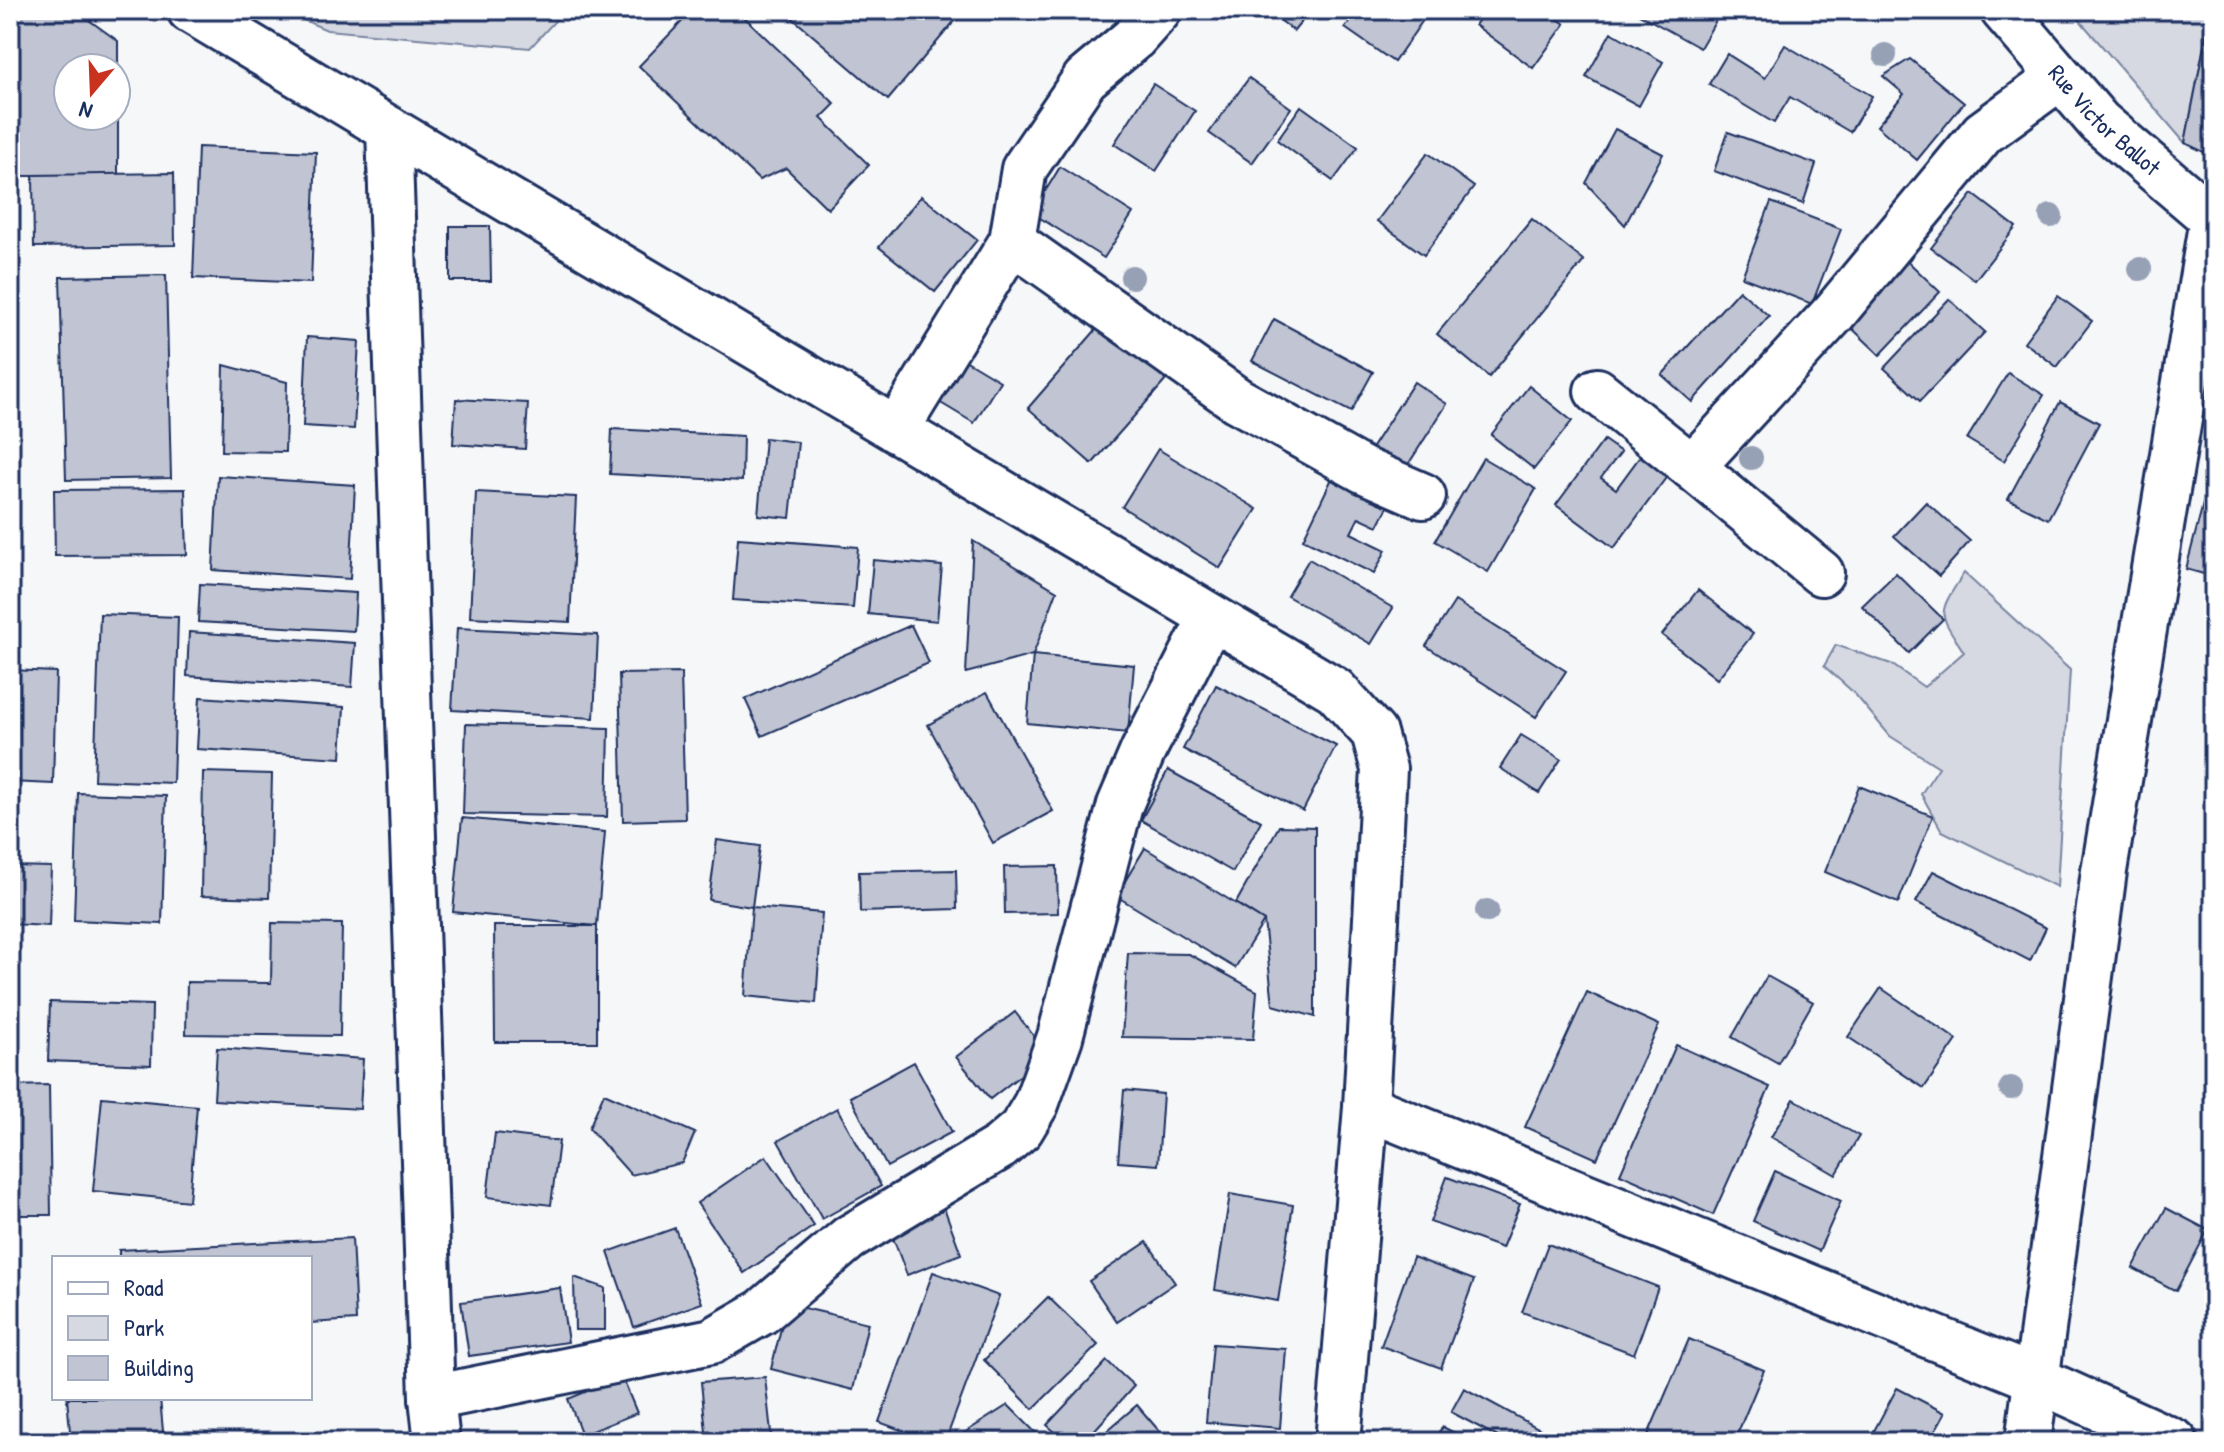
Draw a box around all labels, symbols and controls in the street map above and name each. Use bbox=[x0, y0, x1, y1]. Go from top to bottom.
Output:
north arrow bbox=[52, 52, 132, 132]
street label: Rue Victor Ballot bbox=[2042, 57, 2168, 183]
text: N bbox=[75, 95, 96, 127]
legend bbox=[52, 1256, 312, 1400]
text: Road bbox=[124, 1271, 163, 1303]
text: Park bbox=[124, 1311, 164, 1343]
text: Building bbox=[124, 1351, 194, 1383]

